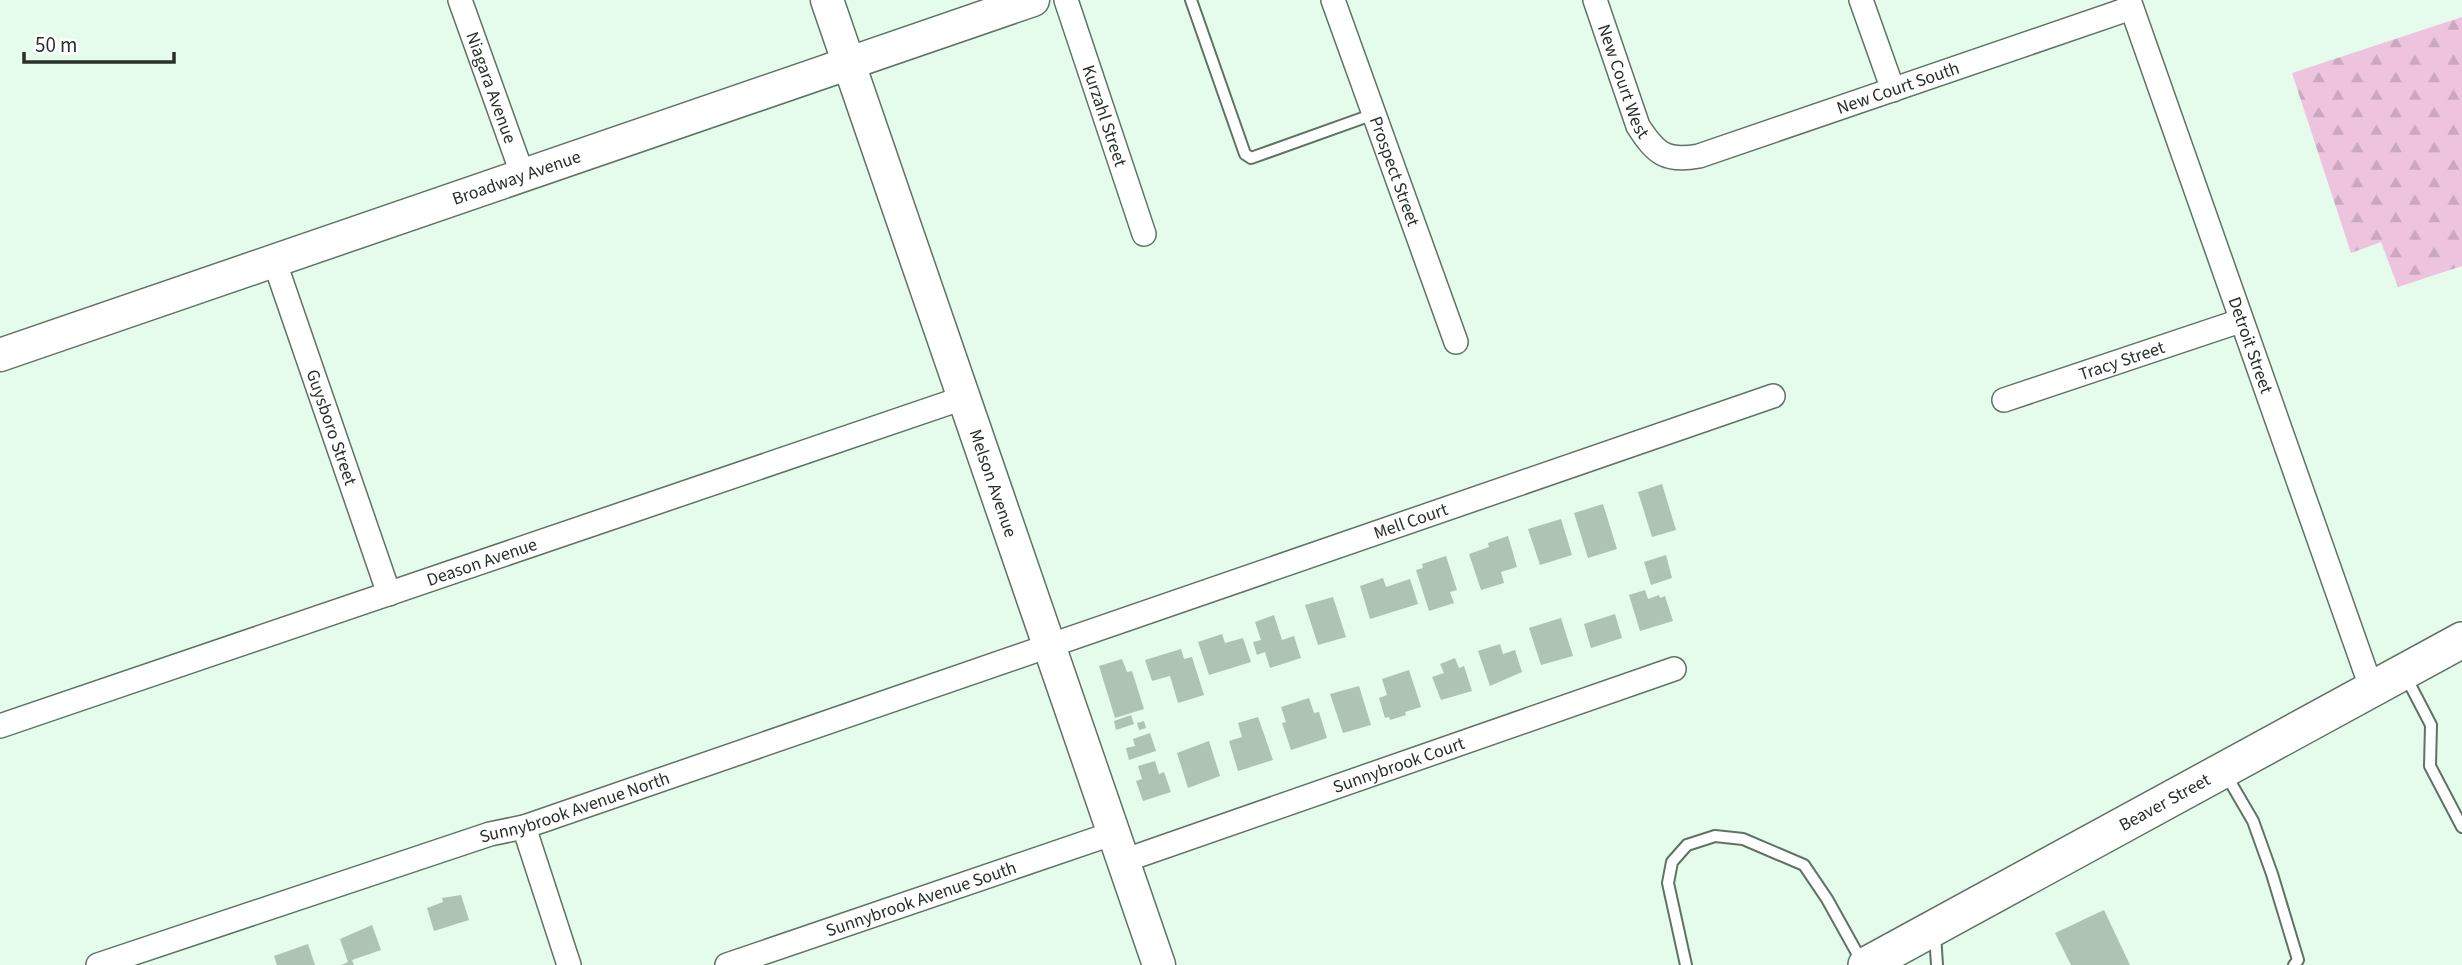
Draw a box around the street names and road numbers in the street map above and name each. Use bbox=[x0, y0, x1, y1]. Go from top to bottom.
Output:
street label: New Court West bbox=[1591, 21, 1655, 144]
street label: Niagara Avenue bbox=[459, 28, 522, 147]
street label: New Court South bbox=[1834, 56, 1963, 121]
street label: Kurzahl Street bbox=[1076, 62, 1133, 170]
street label: Prospect Street bbox=[1363, 113, 1425, 230]
street label: Broadway Avenue bbox=[449, 144, 584, 212]
street label: Detroit Street bbox=[2222, 294, 2279, 397]
street label: Tracy Street bbox=[2075, 335, 2168, 387]
street label: Guysboro Street bbox=[300, 366, 363, 489]
street label: Melson Avenue bbox=[963, 426, 1023, 541]
street label: Mell Court bbox=[1370, 497, 1451, 546]
street label: Deason Avenue bbox=[423, 532, 541, 593]
street label: Sunnybrook Court bbox=[1330, 731, 1468, 800]
street label: Sunnybrook Avenue North bbox=[476, 766, 673, 850]
street label: Beaver Street bbox=[2115, 768, 2215, 838]
street label: Sunnybrook Avenue South bbox=[823, 855, 1020, 943]

